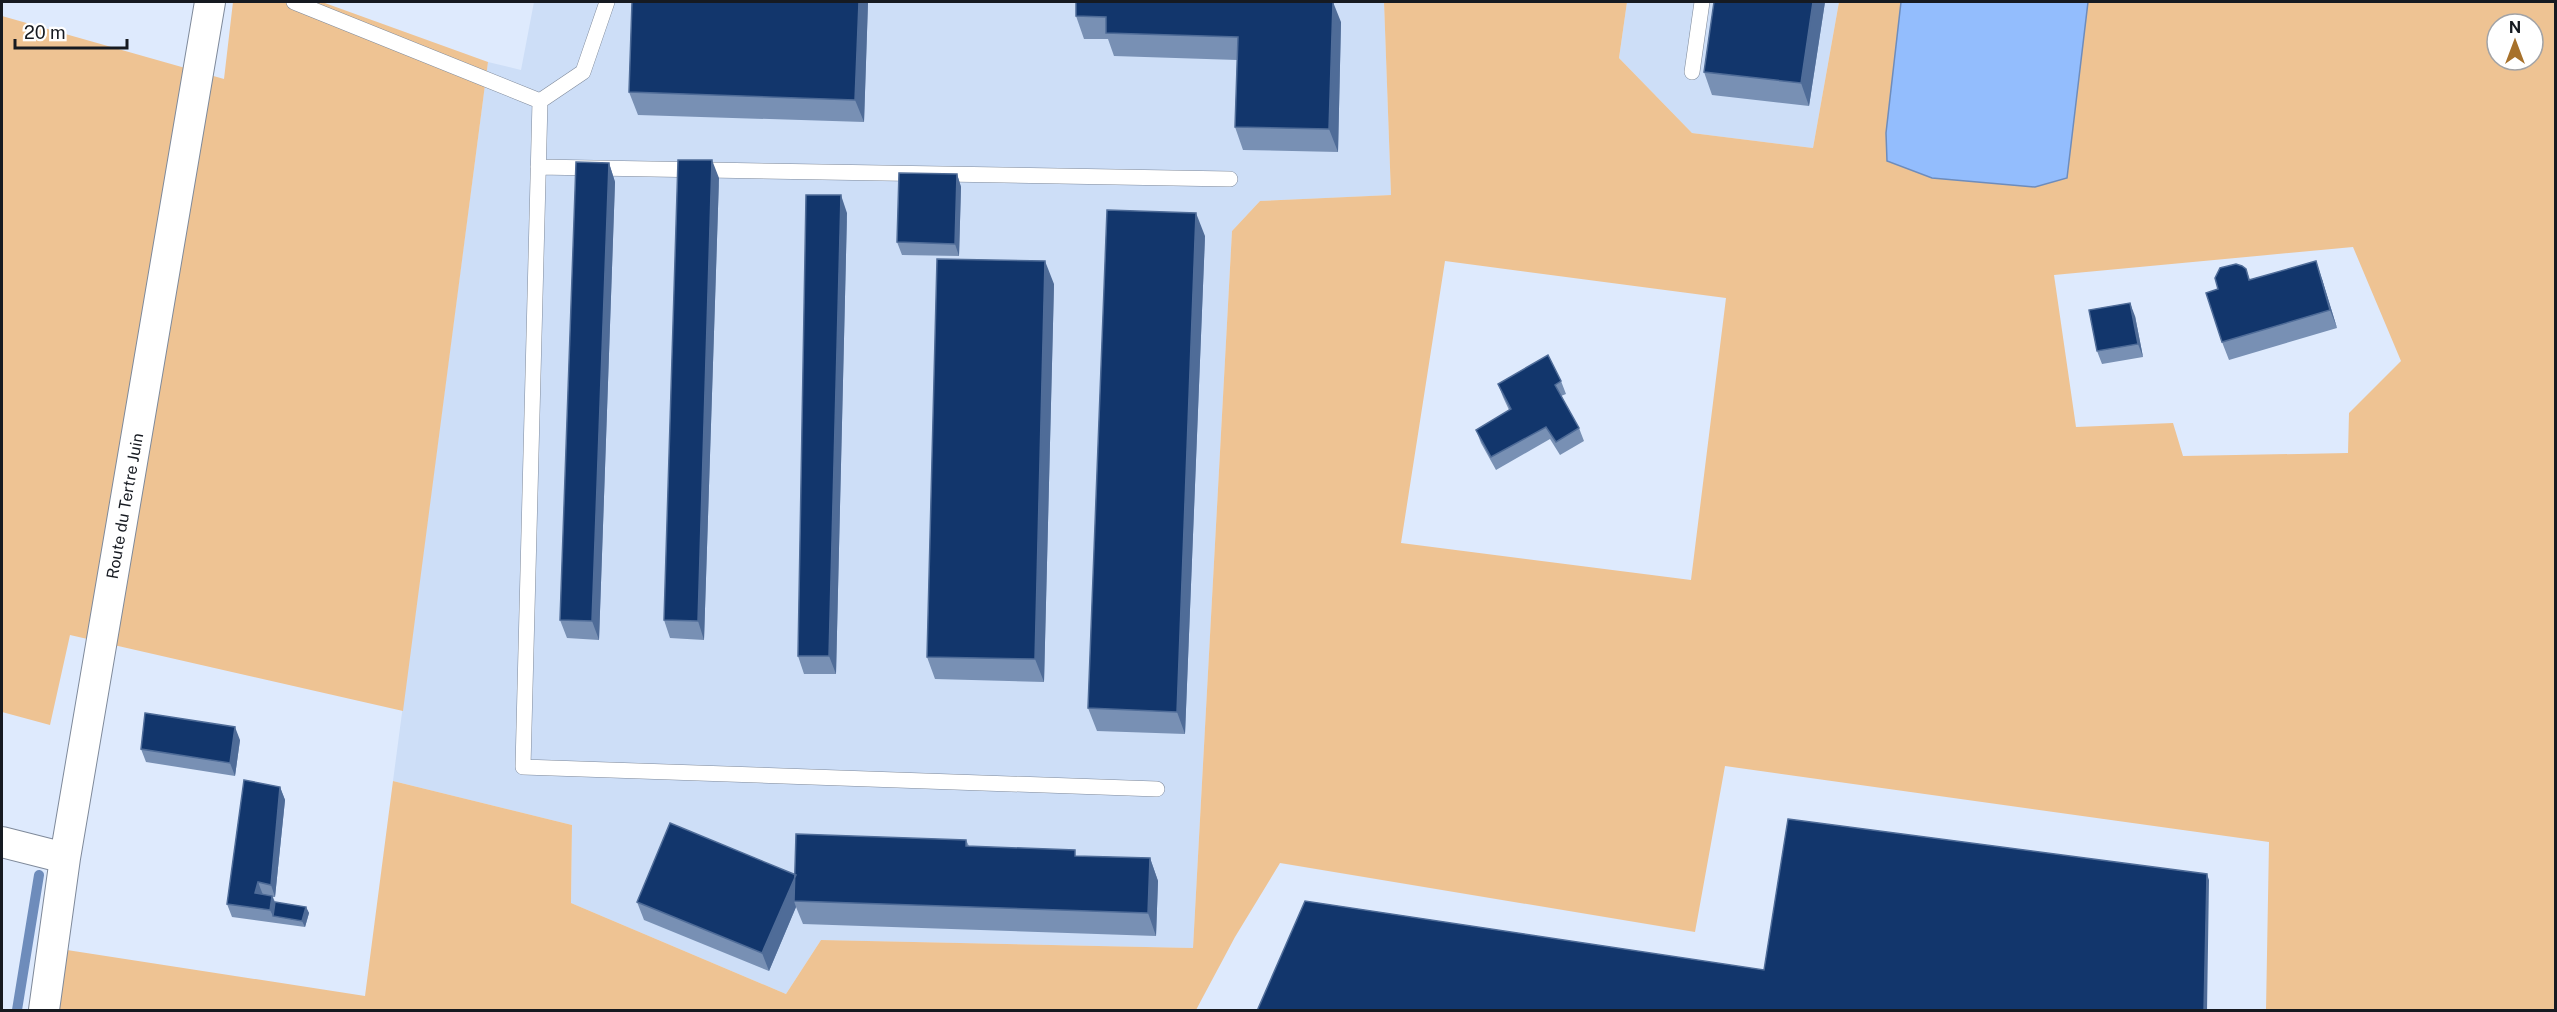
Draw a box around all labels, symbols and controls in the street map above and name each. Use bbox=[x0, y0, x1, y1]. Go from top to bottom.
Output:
scale bar bbox=[15, 12, 128, 50]
north arrow bbox=[2485, 12, 2545, 72]
text: N bbox=[2509, 18, 2521, 37]
text: 20 m bbox=[24, 22, 66, 43]
street label: Route du Tertre Juin bbox=[103, 432, 147, 580]

